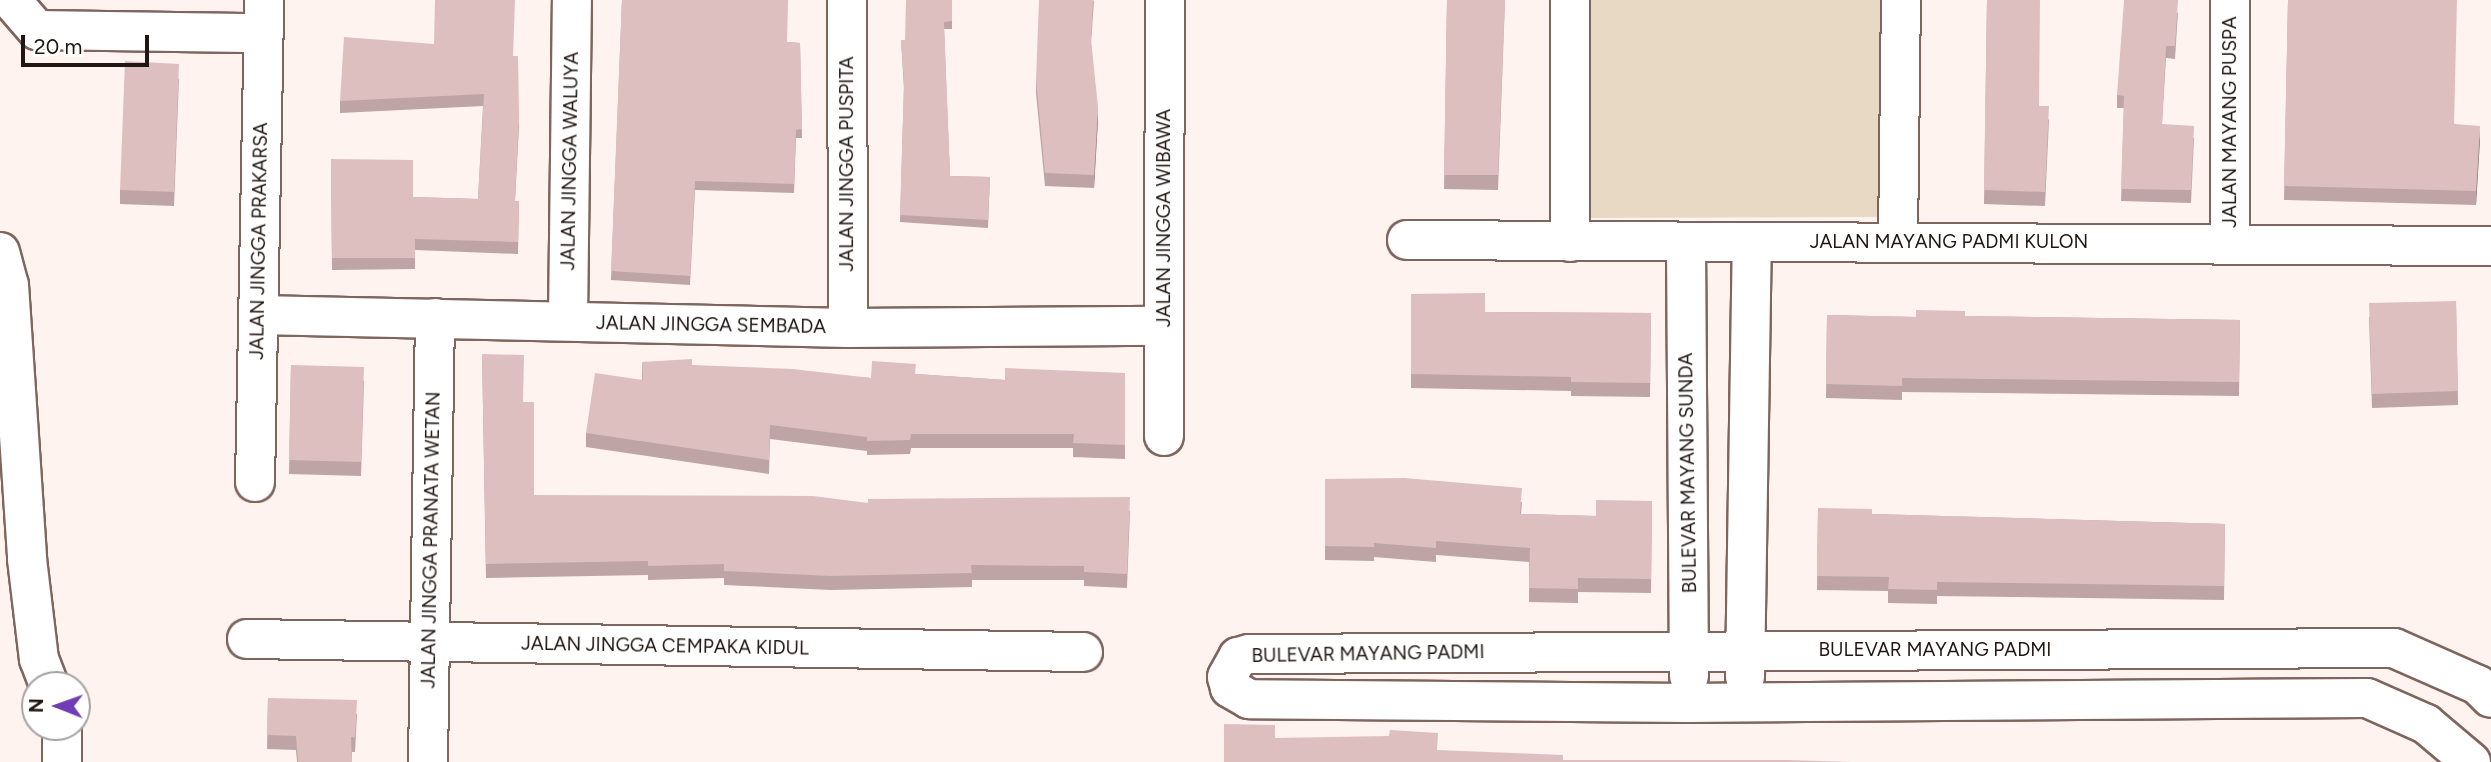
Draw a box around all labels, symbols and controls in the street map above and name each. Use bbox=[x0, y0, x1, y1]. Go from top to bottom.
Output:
street label: JALAN MAYANG PUSPA bbox=[2219, 16, 2241, 228]
scale bar bbox=[24, 21, 152, 65]
text: 20 m bbox=[34, 34, 82, 59]
street label: JALAN JINGGA WALUYA bbox=[557, 51, 583, 271]
street label: JALAN JINGGA PUSPITA bbox=[836, 56, 858, 272]
street label: JALAN JINGGA WIBAWA bbox=[1153, 109, 1175, 327]
street label: JALAN JINGGA PRAKARSA bbox=[246, 122, 272, 360]
street label: JALAN MAYANG PADMI KULON bbox=[1810, 231, 2088, 253]
street label: JALAN JINGGA SEMBADA bbox=[596, 312, 826, 338]
street label: BULEVAR MAYANG SUNDA bbox=[1675, 353, 1701, 593]
street label: JALAN JINGGA PRANATA WETAN bbox=[417, 391, 445, 689]
street label: JALAN JINGGA CEMPAKA KIDUL bbox=[521, 632, 809, 660]
street label: BULEVAR MAYANG PADMI bbox=[1818, 639, 2052, 661]
street label: BULEVAR MAYANG PADMI bbox=[1251, 641, 1485, 667]
north arrow bbox=[21, 671, 91, 741]
text: N bbox=[25, 698, 48, 713]

